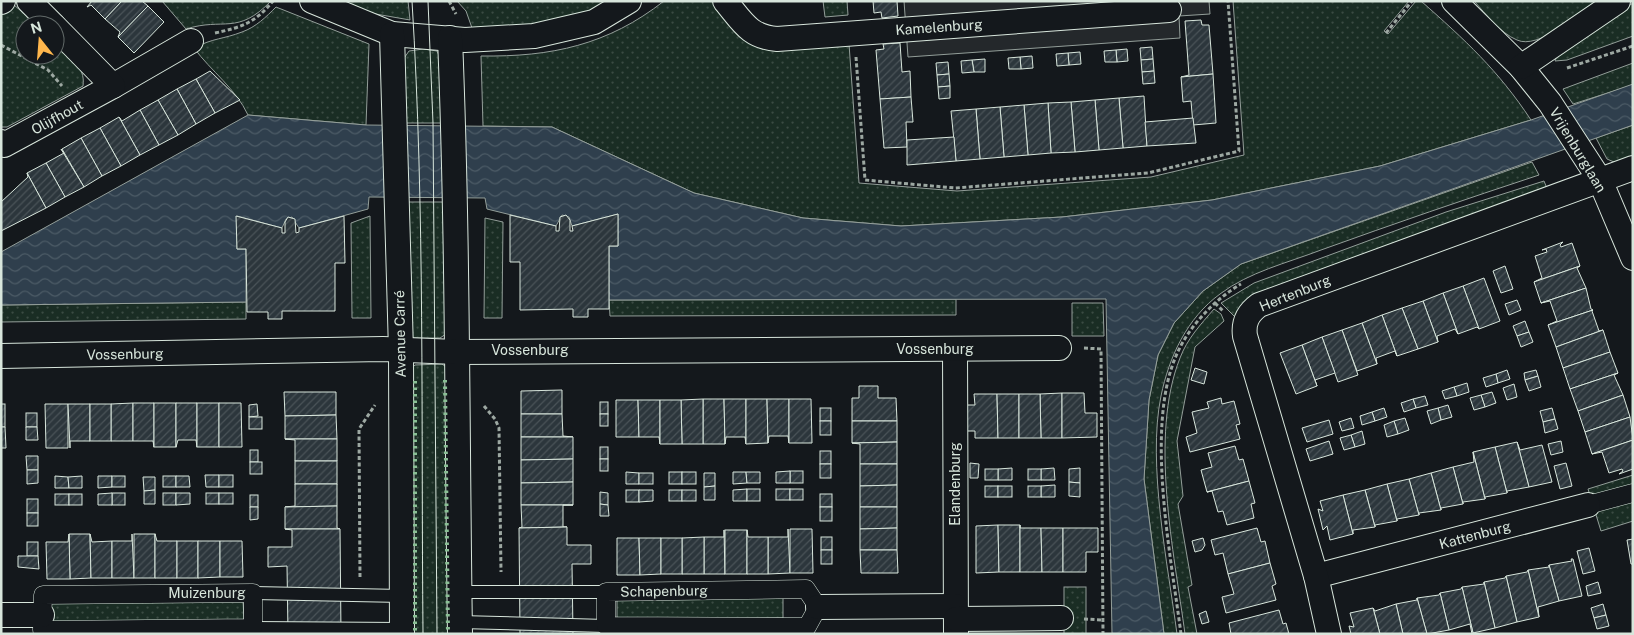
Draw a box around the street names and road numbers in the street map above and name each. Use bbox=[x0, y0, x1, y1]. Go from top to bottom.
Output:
street label: Kamelenburg bbox=[895, 16, 984, 38]
street label: Olijfhout bbox=[28, 96, 86, 138]
street label: Vrijenburglaan bbox=[1546, 105, 1610, 195]
street label: Hertenburg bbox=[1257, 271, 1333, 315]
street label: Avenue Carré bbox=[391, 290, 409, 378]
street label: Vossenburg bbox=[896, 341, 974, 357]
street label: Vossenburg bbox=[491, 342, 569, 358]
street label: Vossenburg bbox=[86, 345, 164, 363]
street label: Elandenburg bbox=[947, 442, 963, 526]
street label: Kattenburg bbox=[1437, 518, 1513, 552]
street label: Schapenburg bbox=[620, 582, 708, 600]
street label: Muizenburg bbox=[168, 585, 246, 601]

